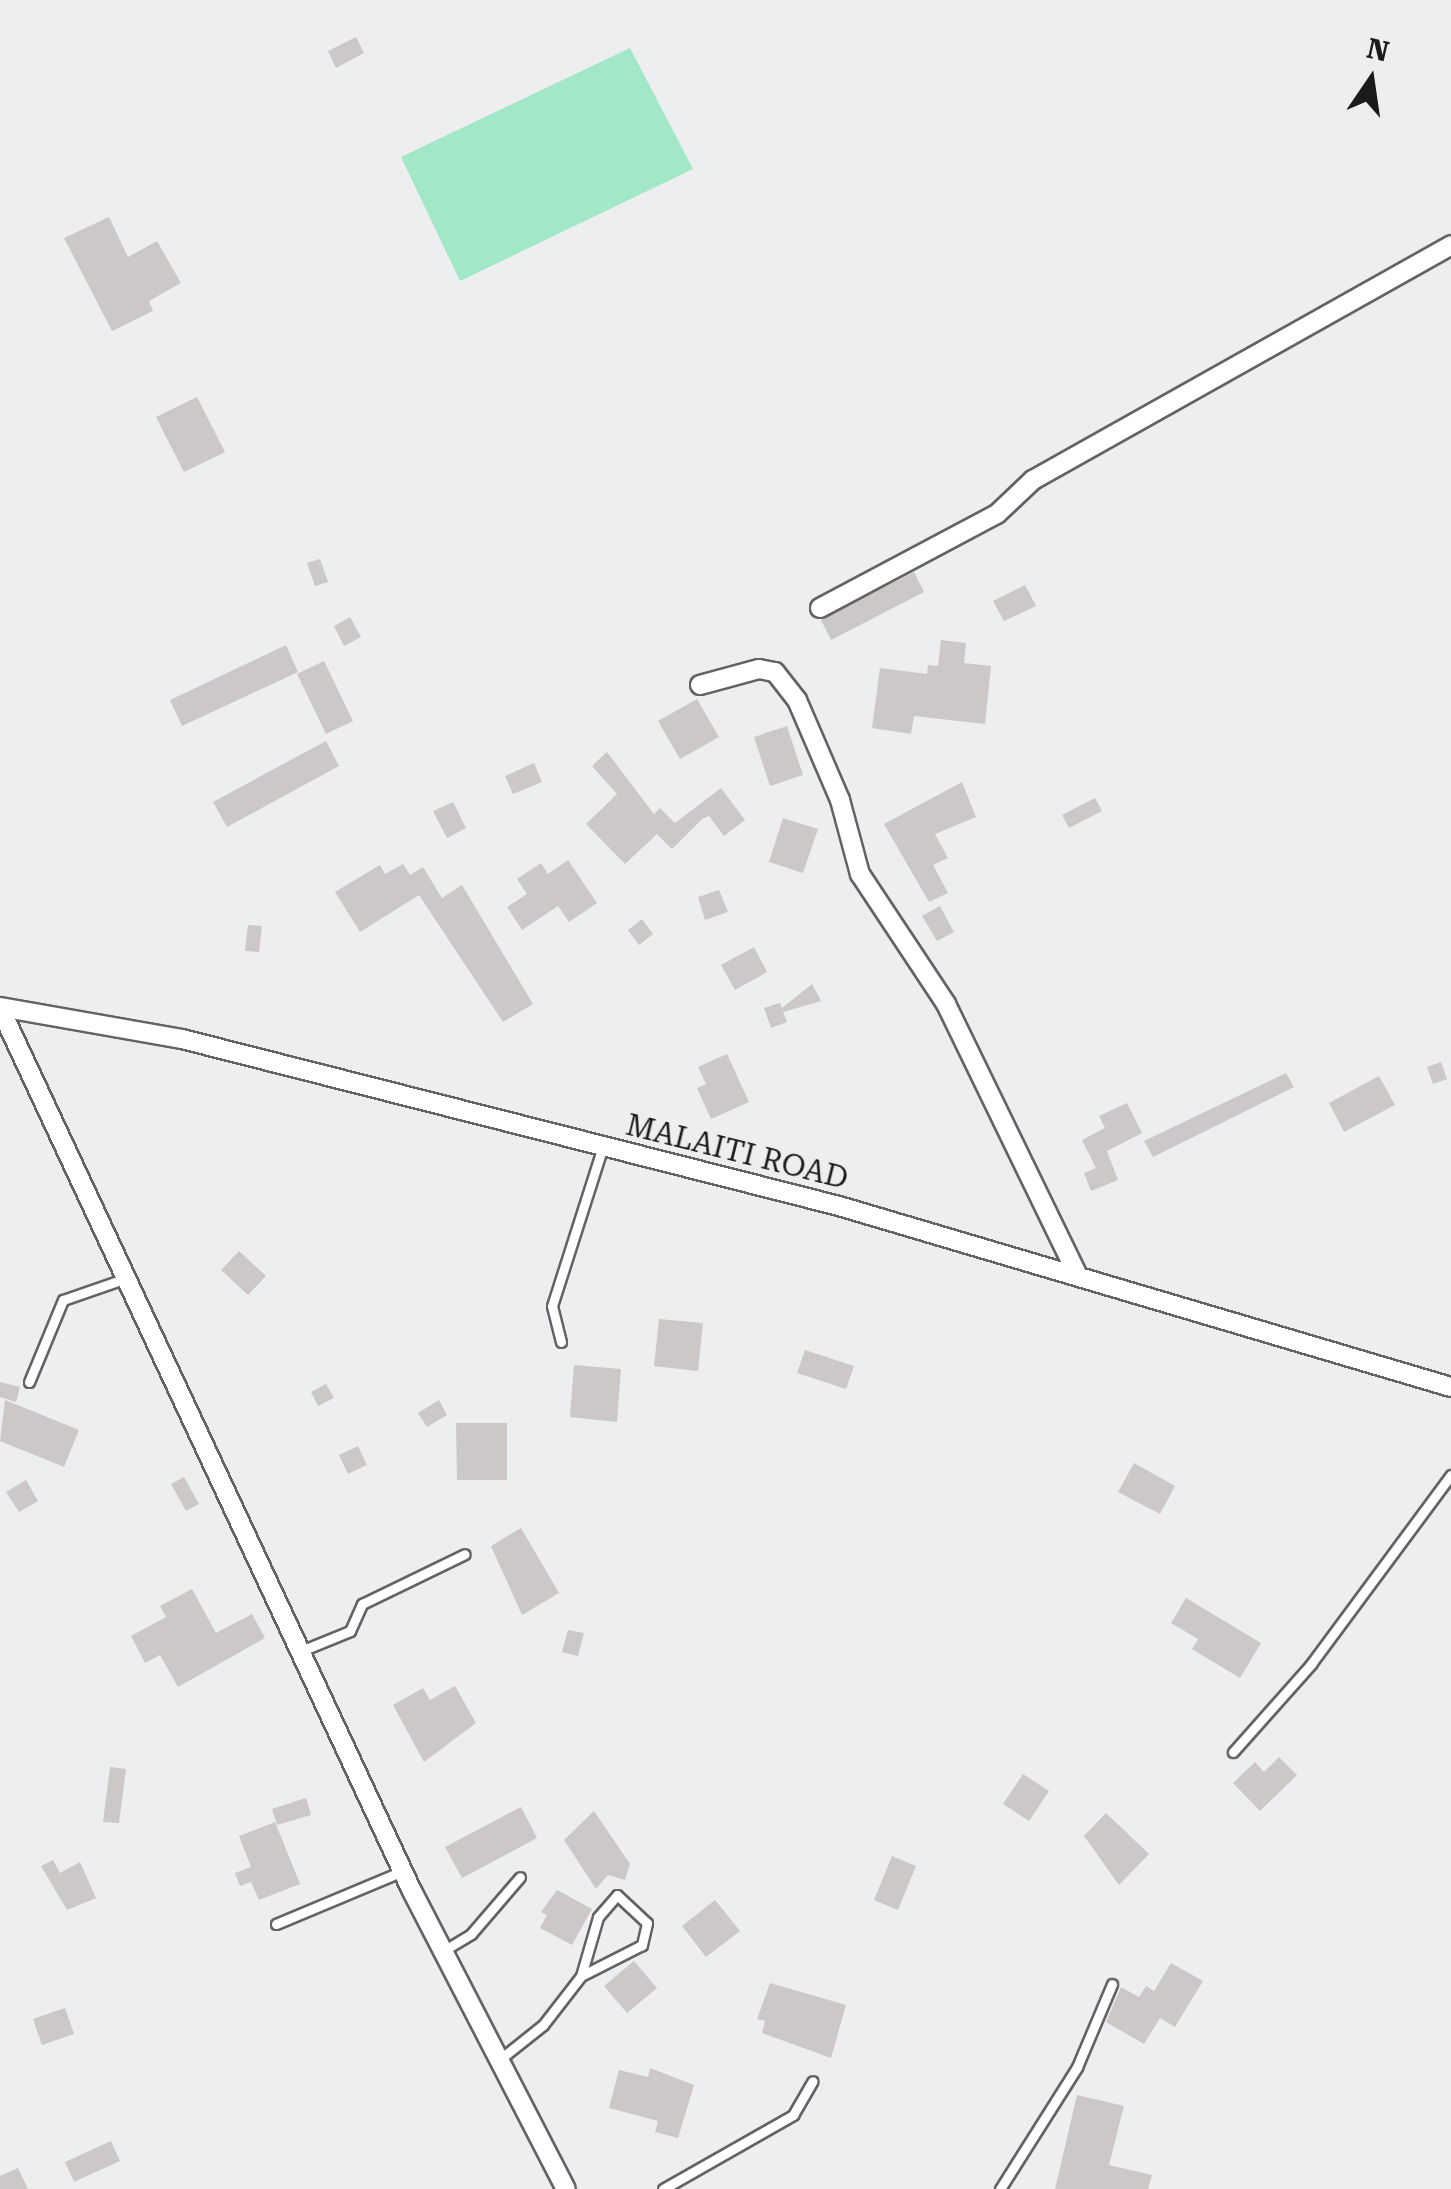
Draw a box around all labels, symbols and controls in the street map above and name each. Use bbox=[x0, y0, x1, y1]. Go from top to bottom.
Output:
north arrow bbox=[1321, 30, 1421, 130]
text: N bbox=[1364, 32, 1392, 69]
street label: MALAITI ROAD bbox=[622, 1107, 852, 1197]

